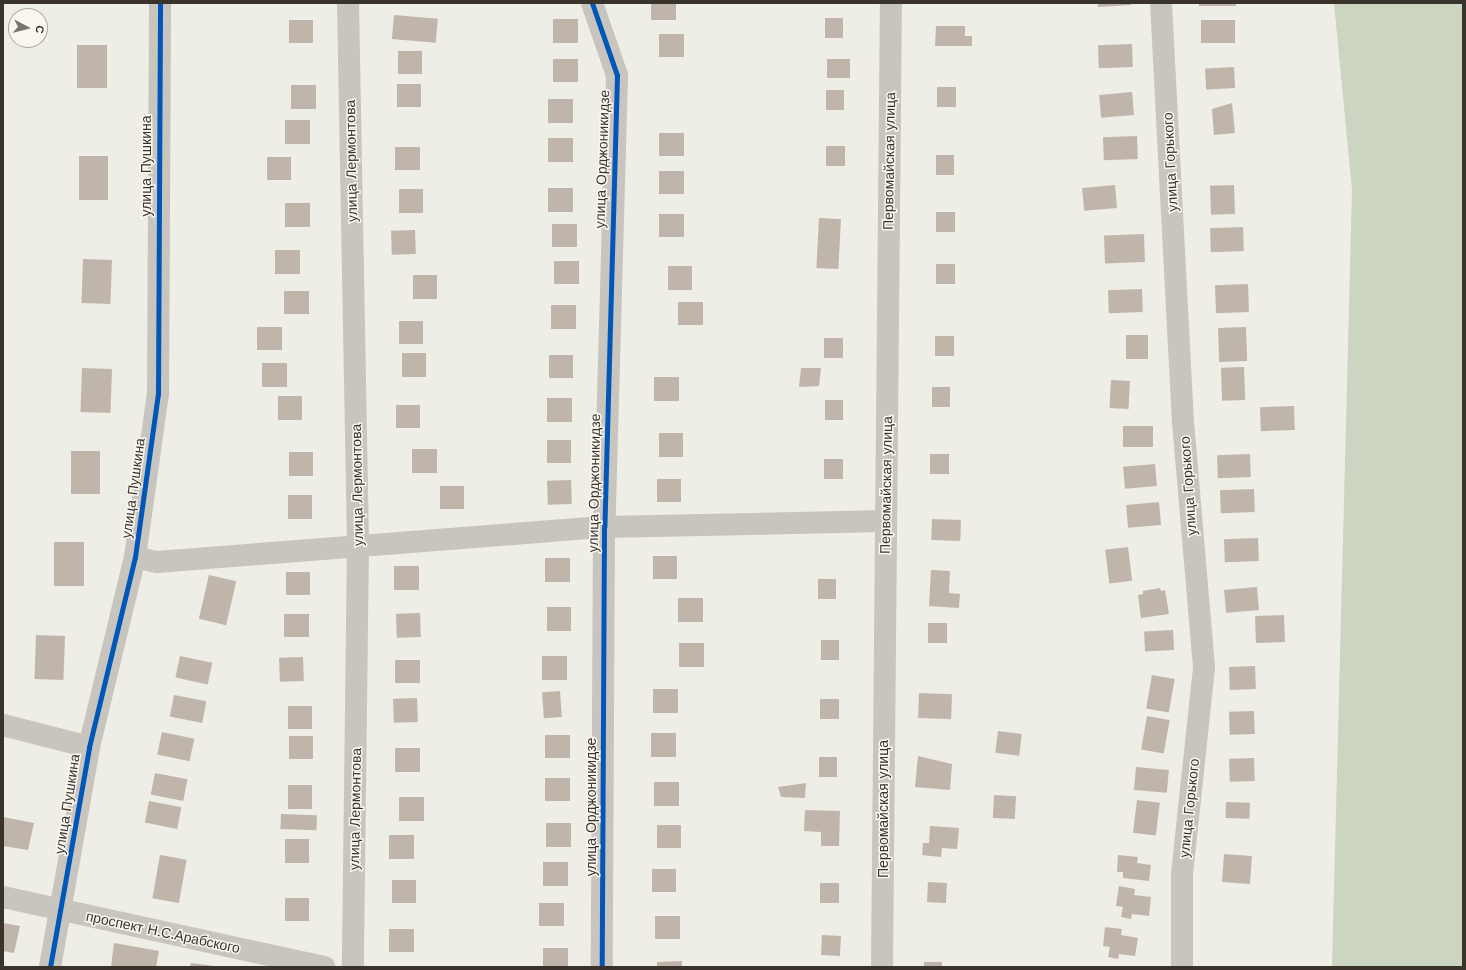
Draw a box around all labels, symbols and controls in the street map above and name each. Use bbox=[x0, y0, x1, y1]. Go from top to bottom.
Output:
north arrow bbox=[8, 8, 48, 48]
text: С bbox=[32, 25, 46, 34]
street label: улица Орджоникидзе bbox=[591, 89, 613, 229]
street label: Первомайская улица bbox=[879, 92, 899, 230]
street label: улица Лермонтова bbox=[342, 100, 360, 222]
street label: улица Горького bbox=[1159, 112, 1181, 212]
street label: улица Пушкина bbox=[138, 115, 154, 217]
street label: улица Орджоникидзе bbox=[584, 414, 604, 552]
street label: Первомайская улица bbox=[876, 416, 896, 554]
street label: улица Лермонтова bbox=[348, 424, 366, 546]
street label: улица Горького bbox=[1176, 436, 1200, 536]
street label: улица Пушкина bbox=[118, 437, 148, 539]
street label: улица Орджоникидзе bbox=[583, 738, 599, 876]
street label: Первомайская улица bbox=[875, 740, 891, 878]
street label: улица Лермонтова bbox=[346, 748, 364, 870]
street label: улица Пушкина bbox=[51, 753, 83, 855]
street label: улица Горького bbox=[1175, 758, 1203, 858]
street label: проспект Н.С.Арабского bbox=[84, 907, 242, 957]

